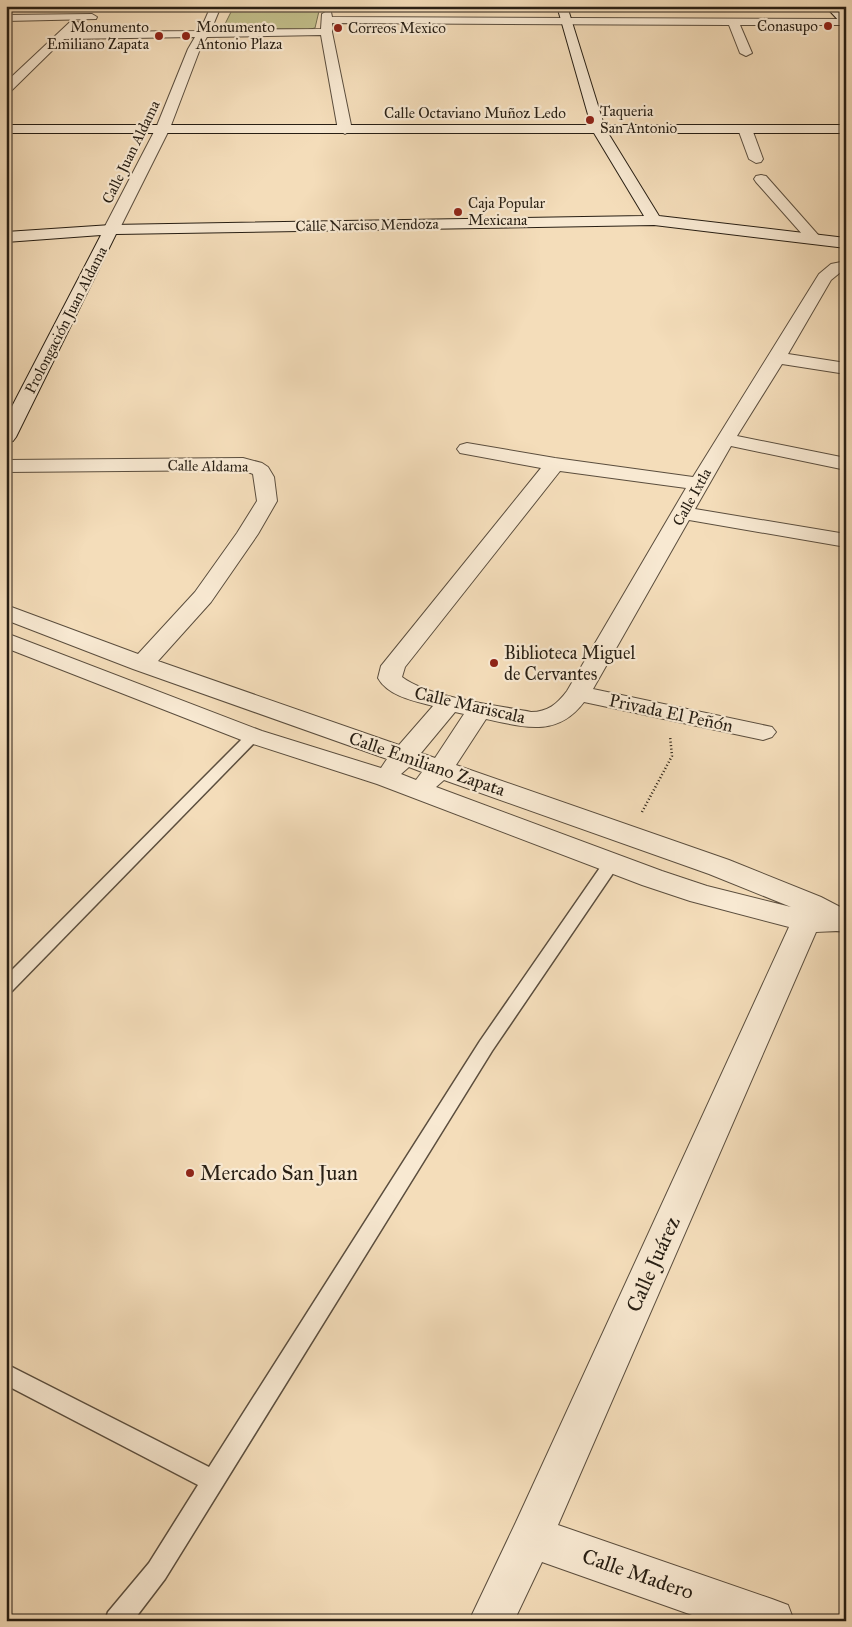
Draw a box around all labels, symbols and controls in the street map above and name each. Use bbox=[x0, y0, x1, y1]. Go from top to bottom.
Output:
place label: Conasupo bbox=[757, 17, 818, 35]
place label: Monumento Emiliano Zapata bbox=[47, 18, 150, 53]
place label: Monumento Antonio Plaza bbox=[195, 18, 283, 53]
place label: Correos Mexico bbox=[348, 19, 446, 37]
marker: Conasupo bbox=[822, 20, 834, 32]
marker: Correos Mexico bbox=[332, 22, 344, 34]
marker: Monumento Emiliano Zapata bbox=[153, 30, 165, 42]
marker: Monumento Antonio Plaza bbox=[180, 30, 192, 42]
street label: Calle Juan Aldama bbox=[98, 97, 165, 207]
place label: Taqueria San Antonio bbox=[600, 102, 678, 137]
street label: Calle Octaviano Muñoz Ledo bbox=[384, 104, 566, 122]
marker: Taqueria San Antonio bbox=[584, 114, 596, 126]
place label: Caja Popular Mexicana bbox=[468, 194, 546, 229]
marker: Caja Popular Mexicana bbox=[452, 206, 464, 218]
street label: Calle Narciso Mendoza bbox=[295, 215, 439, 235]
street label: Prolongación Juan Aldama bbox=[21, 243, 112, 397]
street label: Calle Aldama bbox=[167, 456, 249, 476]
street label: Calle Ixtla bbox=[669, 465, 715, 529]
place label: Biblioteca Miguel de Cervantes bbox=[504, 642, 635, 685]
marker: Biblioteca Miguel de Cervantes bbox=[488, 657, 500, 669]
street label: Calle Mariscala bbox=[412, 682, 528, 729]
street label: Privada El Peñón bbox=[607, 689, 735, 737]
street label: Calle Emiliano Zapata bbox=[346, 727, 508, 801]
place label: Mercado San Juan bbox=[200, 1160, 358, 1186]
marker: Mercado San Juan bbox=[184, 1167, 196, 1179]
street label: Calle Juárez bbox=[620, 1212, 686, 1316]
street label: Calle Madero bbox=[579, 1543, 697, 1605]

